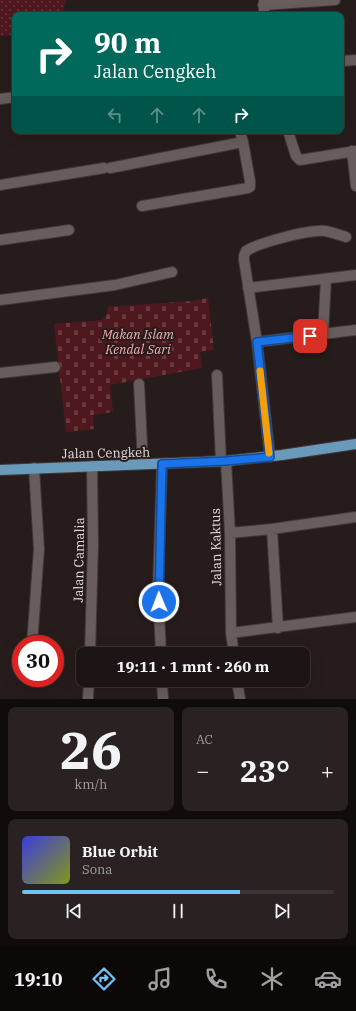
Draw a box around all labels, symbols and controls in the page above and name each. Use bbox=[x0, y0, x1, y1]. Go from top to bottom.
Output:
text: 90 m bbox=[94, 24, 161, 61]
icon: right bbox=[28, 28, 80, 80]
text: Jalan Cengkeh bbox=[94, 60, 216, 83]
icon: left bbox=[104, 104, 126, 126]
icon: ahead bbox=[146, 104, 168, 126]
icon: ahead bbox=[188, 104, 210, 126]
icon: right bbox=[230, 104, 252, 126]
pin bbox=[293, 319, 327, 353]
icon: arrive bbox=[299, 325, 321, 347]
park label: Makan Islam Kendal Sari bbox=[101, 326, 174, 358]
street label: Jalan Cengkeh bbox=[62, 444, 150, 462]
street label: Jalan Kaktus bbox=[207, 508, 225, 586]
street label: Jalan Camalia bbox=[70, 517, 88, 603]
position arrow bbox=[138, 581, 180, 623]
speed limit sign: 30 bbox=[12, 635, 64, 687]
text: 19:11 · 1 mnt · 260 m bbox=[117, 657, 269, 676]
text: 26 bbox=[60, 716, 122, 783]
text: AC bbox=[196, 731, 213, 748]
text: 23° bbox=[240, 751, 290, 790]
text: − bbox=[196, 756, 209, 785]
text: + bbox=[321, 756, 334, 785]
text: km/h bbox=[75, 776, 107, 793]
text: Blue Orbit bbox=[82, 842, 158, 861]
text: Sona bbox=[82, 861, 112, 878]
icon: previous bbox=[63, 900, 85, 922]
icon: pause bbox=[167, 900, 189, 922]
icon: next bbox=[271, 900, 293, 922]
icon: directions bbox=[90, 965, 118, 993]
icon: music bbox=[146, 965, 174, 993]
icon: phone bbox=[202, 965, 230, 993]
icon: climate bbox=[258, 965, 286, 993]
icon: car bbox=[314, 965, 342, 993]
text: 19:10 bbox=[14, 968, 63, 991]

